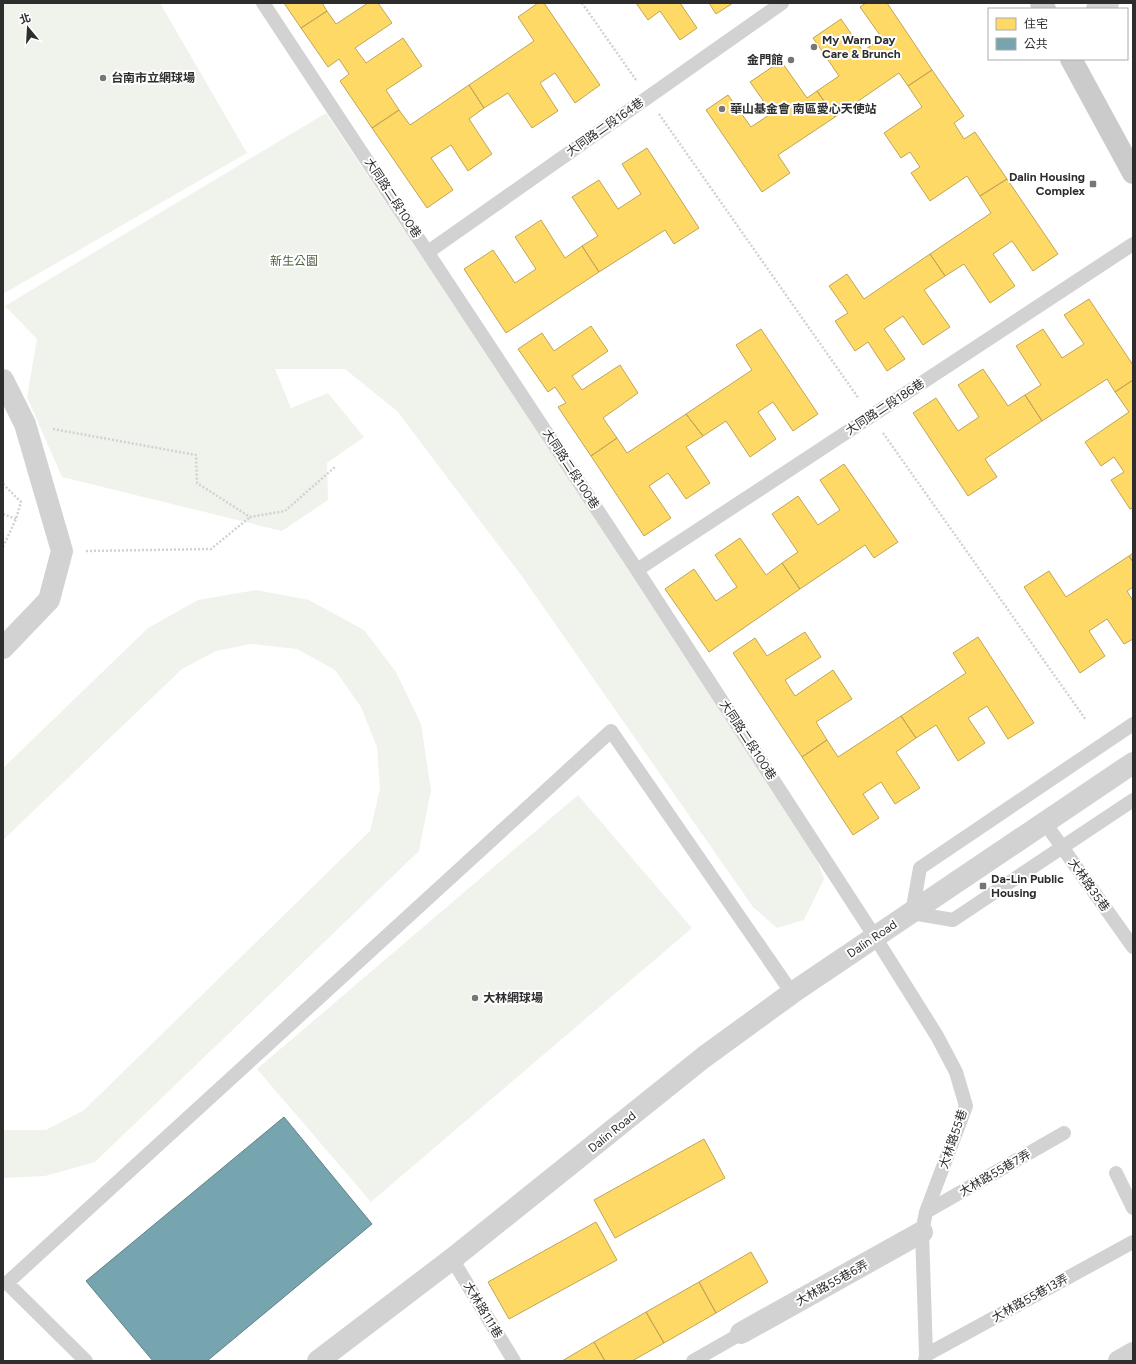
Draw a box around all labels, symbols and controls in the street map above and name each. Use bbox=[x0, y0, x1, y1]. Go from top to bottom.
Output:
north arrow bbox=[8, 8, 48, 48]
legend bbox=[988, 8, 1128, 60]
text: 北 bbox=[18, 11, 32, 27]
text: 住宅 bbox=[1024, 17, 1048, 31]
place label: My Warn Day Care & Brunch bbox=[822, 33, 901, 61]
text: 公共 bbox=[1024, 37, 1048, 51]
marker: My Warn Day Care & Brunch bbox=[809, 42, 819, 52]
place label: 金門館 bbox=[747, 53, 783, 67]
marker: 金門館 bbox=[786, 55, 796, 65]
place label: 台南市立網球場 bbox=[111, 71, 195, 85]
marker: 台南市立網球場 bbox=[98, 73, 108, 83]
street label: 大同路二段164巷 bbox=[564, 95, 646, 159]
place label: 華山基金會 南區愛心天使站 bbox=[730, 102, 877, 116]
marker: 華山基金會 南區愛心天使站 bbox=[717, 104, 727, 114]
street label: 大同路二段100巷 bbox=[362, 155, 424, 241]
place label: Dalin Housing Complex bbox=[1009, 170, 1086, 198]
marker: Dalin Housing Complex bbox=[1088, 179, 1098, 189]
park label: 新生公園 bbox=[270, 254, 318, 268]
street label: 大同路二段186巷 bbox=[843, 376, 927, 438]
street label: 大同路二段100巷 bbox=[540, 426, 602, 512]
street label: 大同路二段100巷 bbox=[717, 697, 779, 783]
street label: 大林路35巷 bbox=[1066, 856, 1112, 914]
place label: Da-Lin Public Housing bbox=[991, 872, 1064, 900]
marker: Da-Lin Public Housing bbox=[978, 881, 988, 891]
street label: Dalin Road bbox=[844, 917, 900, 961]
place label: 大林網球場 bbox=[483, 991, 543, 1005]
marker: 大林網球場 bbox=[470, 993, 480, 1003]
street label: 大林路55巷 bbox=[936, 1107, 970, 1171]
street label: Dalin Road bbox=[585, 1109, 639, 1155]
street label: 大林路55巷7弄 bbox=[957, 1147, 1033, 1199]
street label: 大林路55巷6弄 bbox=[793, 1257, 871, 1309]
street label: 大林路55巷13弄 bbox=[989, 1271, 1071, 1325]
street label: 大林路111巷 bbox=[461, 1279, 505, 1341]

